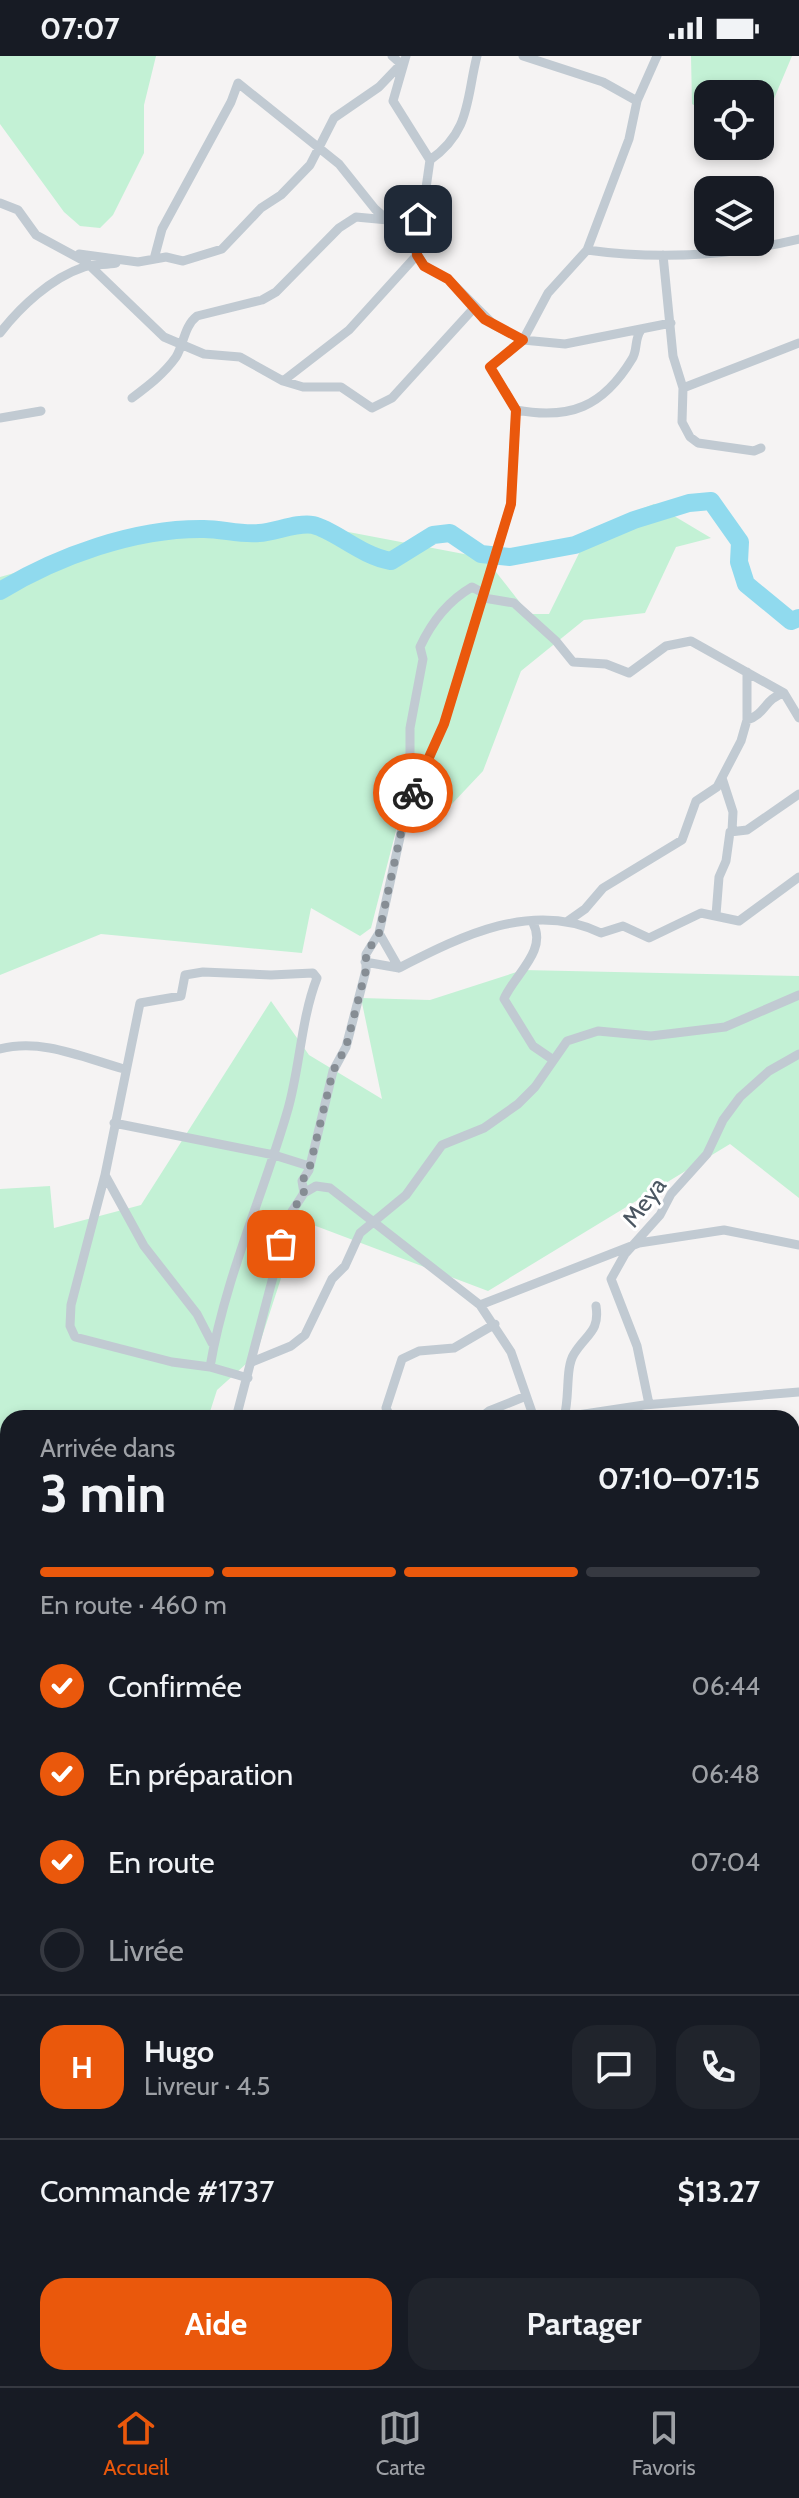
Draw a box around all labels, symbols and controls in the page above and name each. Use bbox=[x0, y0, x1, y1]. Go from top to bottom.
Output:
text: 07:07 bbox=[40, 10, 120, 47]
map controls bbox=[694, 80, 774, 256]
button: locate bbox=[694, 80, 774, 160]
button: layers bbox=[694, 176, 774, 256]
pin bbox=[384, 185, 452, 253]
icon: home bbox=[396, 197, 440, 241]
courier bbox=[373, 753, 453, 833]
icon: bike bbox=[391, 771, 435, 815]
street label: Meya bbox=[616, 1171, 672, 1233]
pin bbox=[247, 1210, 315, 1278]
icon: bag bbox=[259, 1222, 303, 1266]
text: Arrivée dans bbox=[40, 1432, 175, 1464]
text: 07:10–07:15 bbox=[598, 1460, 760, 1497]
text: 3 min bbox=[40, 1462, 166, 1525]
text: En route · 460 m bbox=[40, 1589, 227, 1621]
icon: check bbox=[40, 1664, 84, 1708]
text: Confirmée bbox=[108, 1668, 242, 1705]
text: 06:44 bbox=[692, 1670, 760, 1702]
icon: check bbox=[40, 1752, 84, 1796]
text: En préparation bbox=[108, 1756, 293, 1793]
text: 06:48 bbox=[691, 1758, 760, 1790]
icon: check bbox=[40, 1840, 84, 1884]
text: En route bbox=[108, 1844, 215, 1881]
text: 07:04 bbox=[690, 1846, 760, 1878]
text: Livrée bbox=[108, 1932, 184, 1969]
button: chat bbox=[572, 2025, 656, 2109]
button: phone bbox=[676, 2025, 760, 2109]
text: Hugo bbox=[144, 2033, 214, 2070]
text: H bbox=[71, 2049, 93, 2086]
text: Livreur · 4.5 bbox=[144, 2070, 270, 2102]
text: Commande #1737 bbox=[40, 2173, 274, 2210]
text: $13.27 bbox=[678, 2173, 760, 2210]
button: Aide bbox=[40, 2278, 392, 2370]
button: Partager bbox=[408, 2278, 760, 2370]
tab: Accueil bbox=[103, 2406, 169, 2481]
tab: Carte bbox=[376, 2406, 425, 2481]
tab: Favoris bbox=[632, 2406, 696, 2481]

